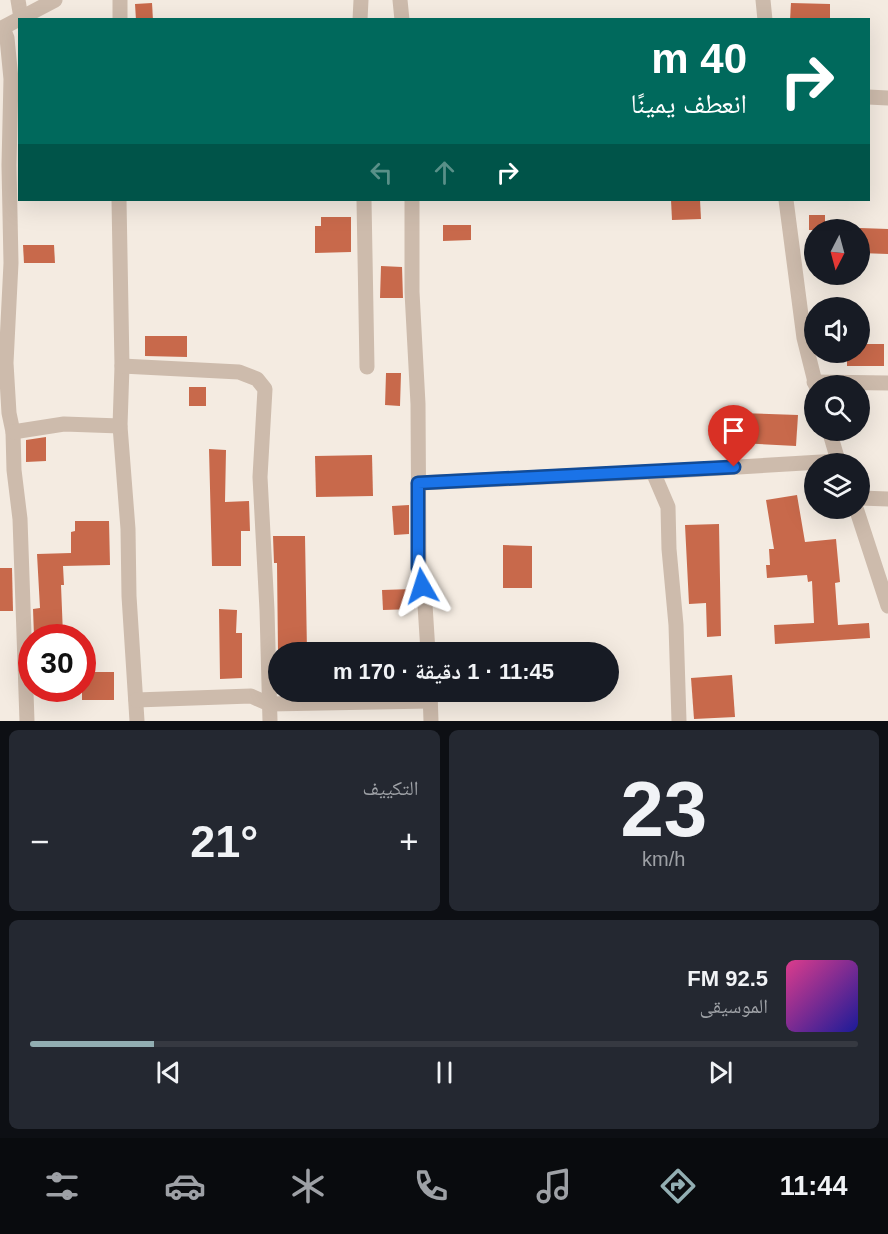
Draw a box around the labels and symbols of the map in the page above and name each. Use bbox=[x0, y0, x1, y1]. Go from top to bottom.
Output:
north arrow bbox=[804, 219, 870, 285]
pin bbox=[708, 405, 759, 467]
position arrow bbox=[390, 554, 454, 618]
speed limit sign: 30 bbox=[18, 624, 96, 702]

